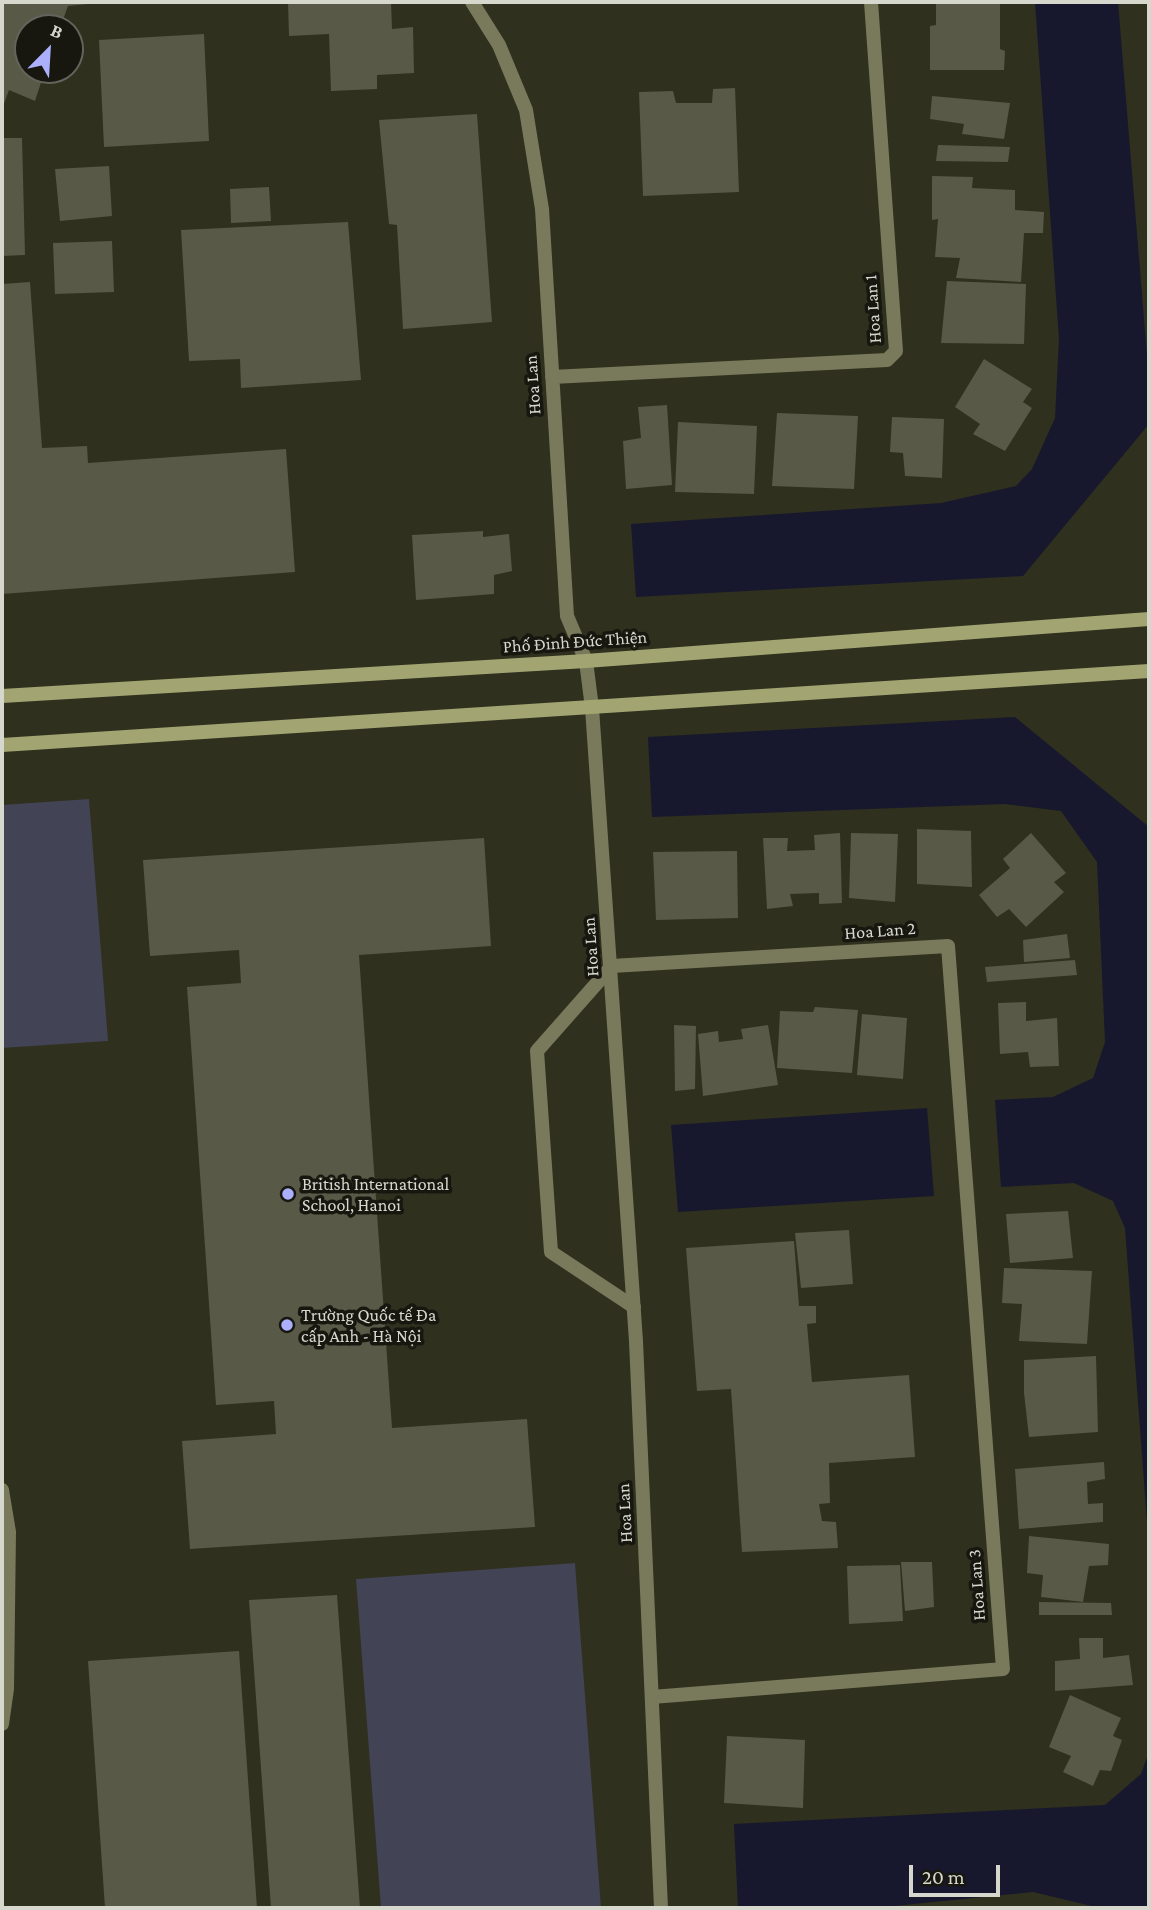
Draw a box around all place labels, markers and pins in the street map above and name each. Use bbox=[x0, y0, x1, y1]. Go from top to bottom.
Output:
place label: British International School, Hanoi bbox=[302, 1173, 449, 1216]
marker: British International School, Hanoi bbox=[280, 1186, 296, 1202]
place label: Trường Quốc tế Đa cấp Anh - Hà Nội bbox=[301, 1304, 436, 1346]
marker: Trường Quốc tế Đa cấp Anh - Hà Nội bbox=[279, 1317, 295, 1333]

